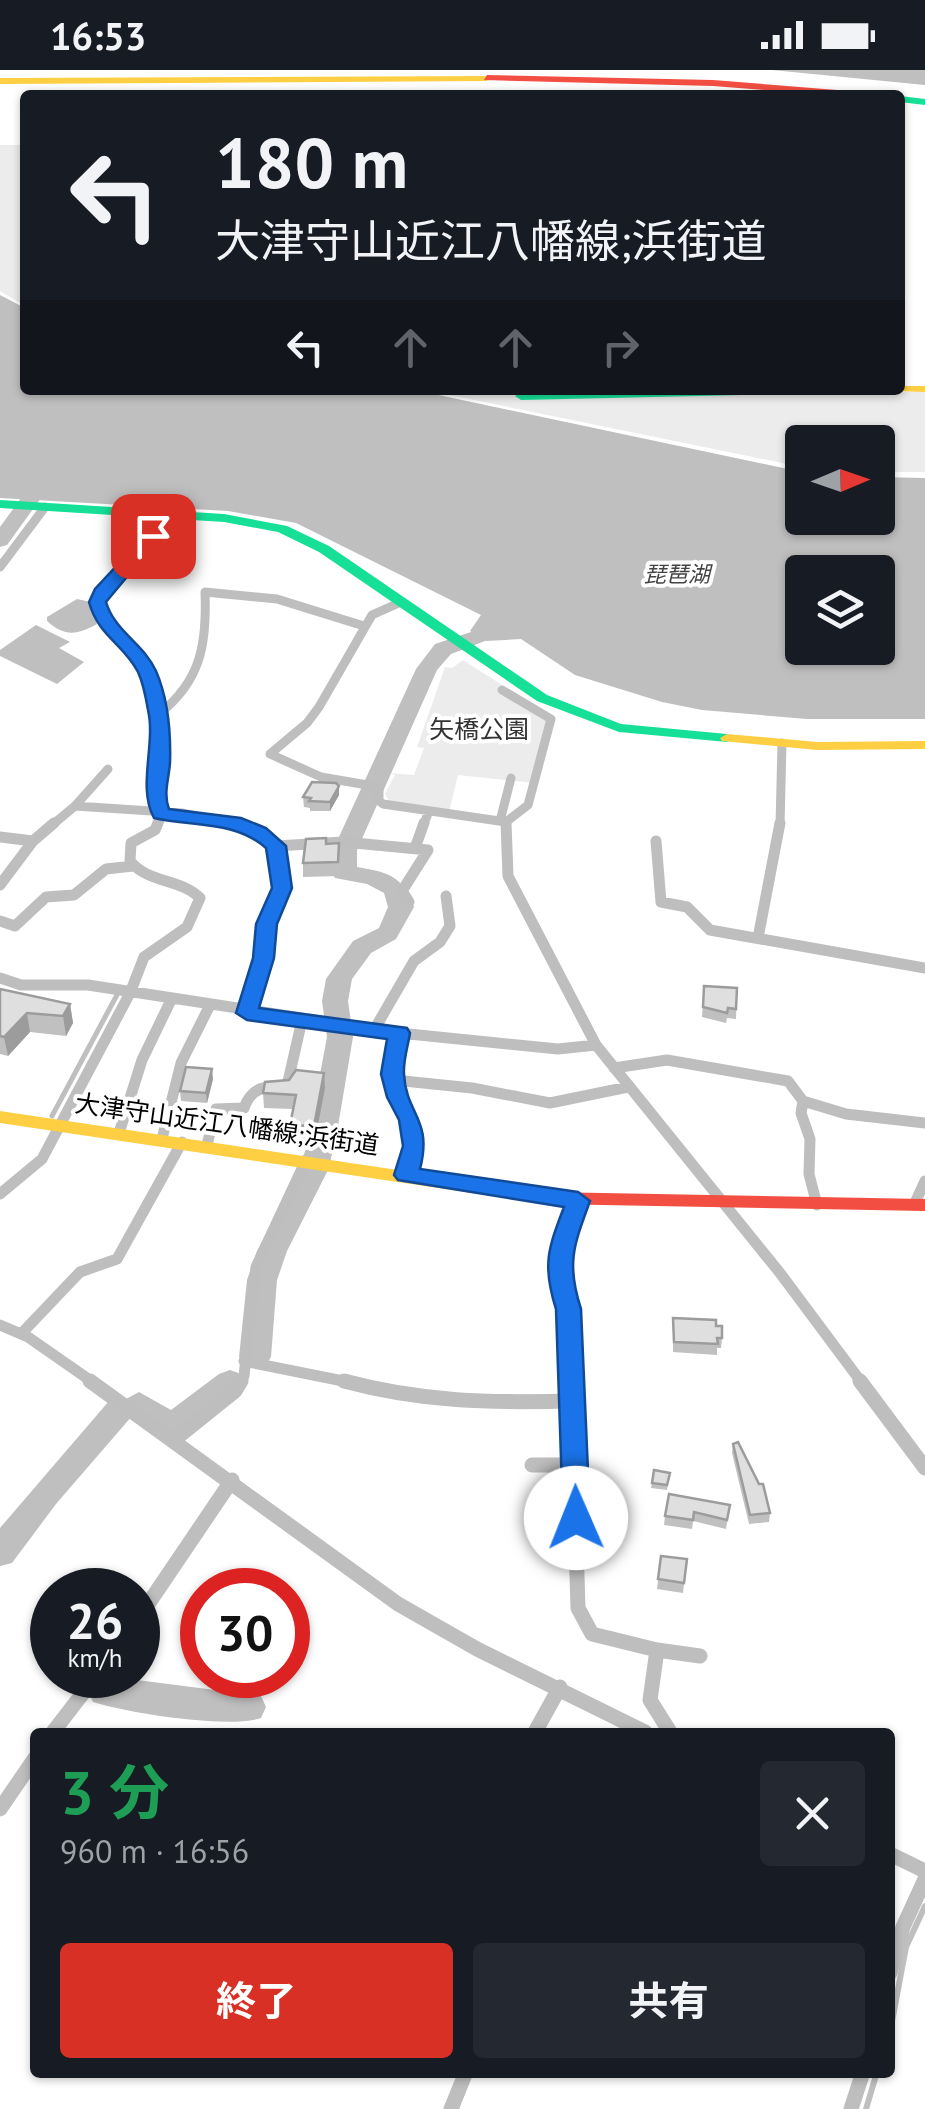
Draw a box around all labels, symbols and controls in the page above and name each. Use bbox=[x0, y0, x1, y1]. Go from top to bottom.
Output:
text: 16:53 bbox=[50, 11, 146, 60]
text: 180 m bbox=[215, 117, 408, 207]
icon: left bbox=[50, 130, 180, 260]
text: 大津守山近江八幡線;浜街道 bbox=[215, 211, 767, 269]
icon: left bbox=[278, 320, 333, 375]
icon: ahead bbox=[383, 320, 438, 375]
icon: ahead bbox=[488, 320, 543, 375]
icon: right bbox=[593, 320, 648, 375]
north arrow bbox=[785, 425, 895, 535]
map controls bbox=[785, 425, 895, 665]
pin bbox=[111, 494, 196, 579]
icon: arrive bbox=[126, 509, 181, 564]
button: layers bbox=[785, 555, 895, 665]
water label: 琵琶湖 bbox=[644, 560, 713, 588]
park label: 矢橋公園 bbox=[429, 713, 529, 745]
street label: 大津守山近江八幡線;浜街道 bbox=[73, 1087, 381, 1161]
position arrow bbox=[524, 1466, 628, 1570]
speed limit sign: 30 bbox=[180, 1568, 310, 1698]
text: 26 bbox=[67, 1588, 123, 1653]
text: km/h bbox=[68, 1642, 122, 1674]
text: 3 分 bbox=[60, 1753, 169, 1831]
button: close bbox=[760, 1761, 865, 1866]
text: 960 m · 16:56 bbox=[60, 1830, 249, 1872]
button: 終了 bbox=[60, 1943, 453, 2058]
button: 共有 bbox=[473, 1943, 865, 2058]

